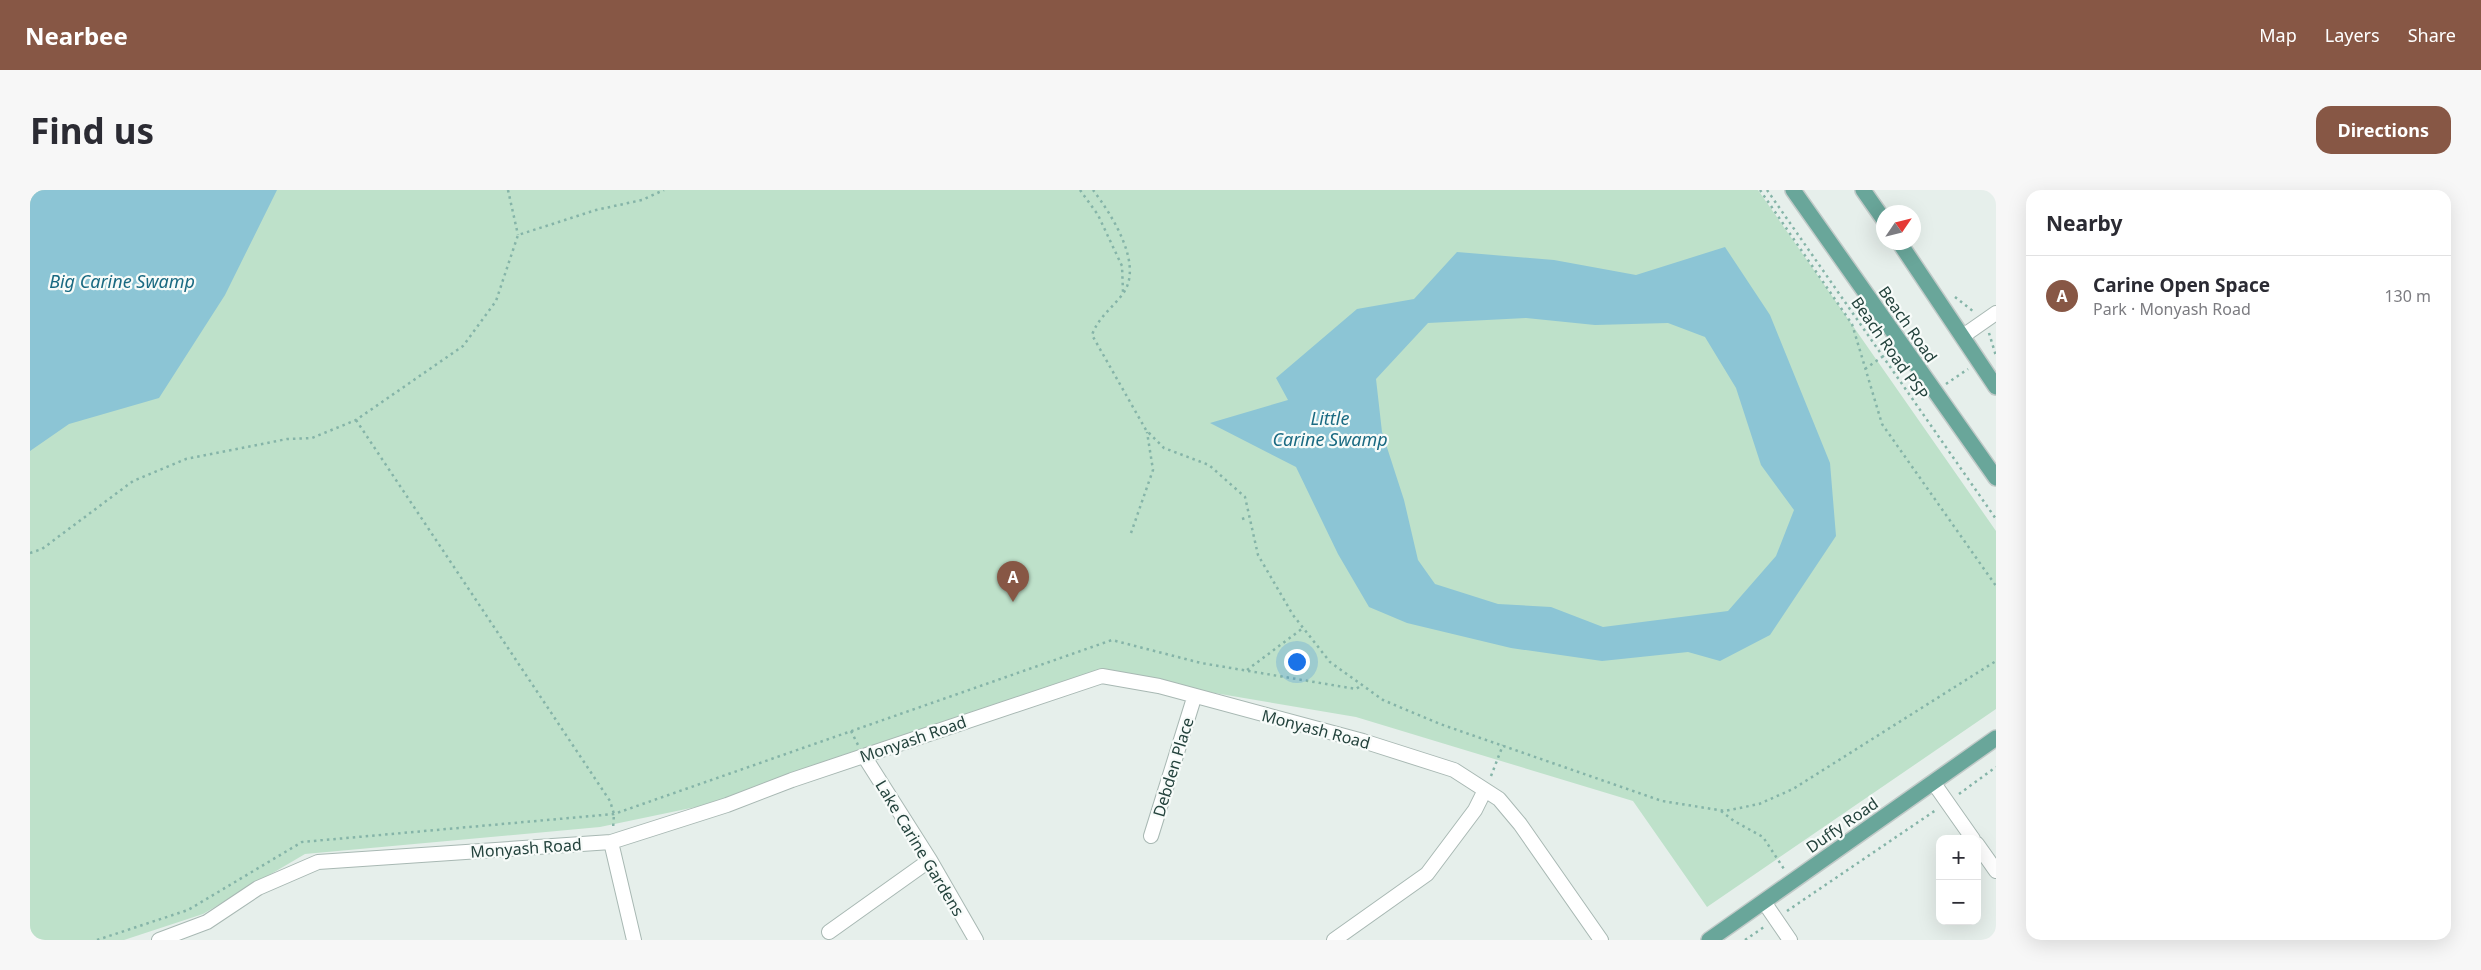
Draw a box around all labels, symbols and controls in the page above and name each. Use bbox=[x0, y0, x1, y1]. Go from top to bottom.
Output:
text: Nearbee bbox=[25, 19, 128, 52]
text: Map bbox=[2259, 23, 2297, 47]
text: Layers bbox=[2325, 23, 2380, 47]
text: Share bbox=[2408, 23, 2456, 47]
button: Directions bbox=[2316, 106, 2451, 154]
text: Find us bbox=[30, 107, 154, 154]
north arrow bbox=[1876, 205, 1921, 250]
text: Nearby bbox=[2046, 209, 2122, 237]
water label: Big Carine Swamp bbox=[49, 269, 195, 293]
text: Carine Open Space bbox=[2093, 272, 2270, 298]
street label: Beach Road bbox=[1874, 281, 1942, 367]
text: A bbox=[2056, 285, 2068, 307]
text: 130 m bbox=[2384, 285, 2431, 307]
street label: Beach Road PSP bbox=[1846, 292, 1934, 404]
text: Park · Monyash Road bbox=[2093, 298, 2251, 320]
water label: Little Carine Swamp bbox=[1272, 406, 1388, 451]
pin: A bbox=[997, 561, 1029, 602]
your location bbox=[1284, 649, 1310, 675]
street label: Monyash Road bbox=[1259, 704, 1373, 754]
street label: Monyash Road bbox=[857, 710, 969, 768]
street label: Debden Place bbox=[1147, 715, 1199, 819]
street label: Lake Carine Gardens bbox=[871, 776, 969, 920]
street label: Duffy Road bbox=[1802, 792, 1882, 858]
street label: Monyash Road bbox=[470, 833, 582, 863]
map controls bbox=[1936, 835, 1981, 925]
button: + bbox=[1936, 835, 1981, 880]
button: − bbox=[1936, 880, 1981, 925]

